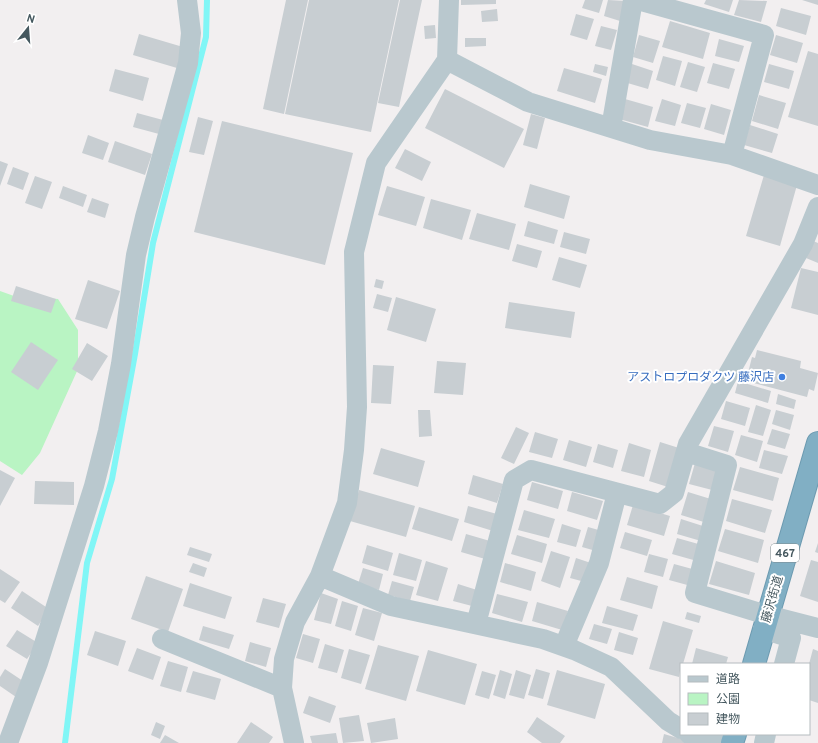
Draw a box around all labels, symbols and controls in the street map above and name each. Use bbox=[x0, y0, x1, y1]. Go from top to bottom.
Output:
north arrow bbox=[8, 8, 48, 48]
text: N bbox=[25, 12, 36, 27]
place label: アストロプロダクツ 藤沢店 bbox=[627, 370, 774, 386]
marker: アストロプロダクツ 藤沢店 bbox=[777, 372, 787, 382]
road number: 467 bbox=[771, 544, 799, 562]
street label: 藤沢街道 bbox=[759, 574, 787, 625]
legend bbox=[680, 663, 810, 735]
text: 道路 bbox=[716, 672, 740, 688]
text: 公園 bbox=[716, 692, 740, 708]
text: 建物 bbox=[716, 712, 740, 728]

